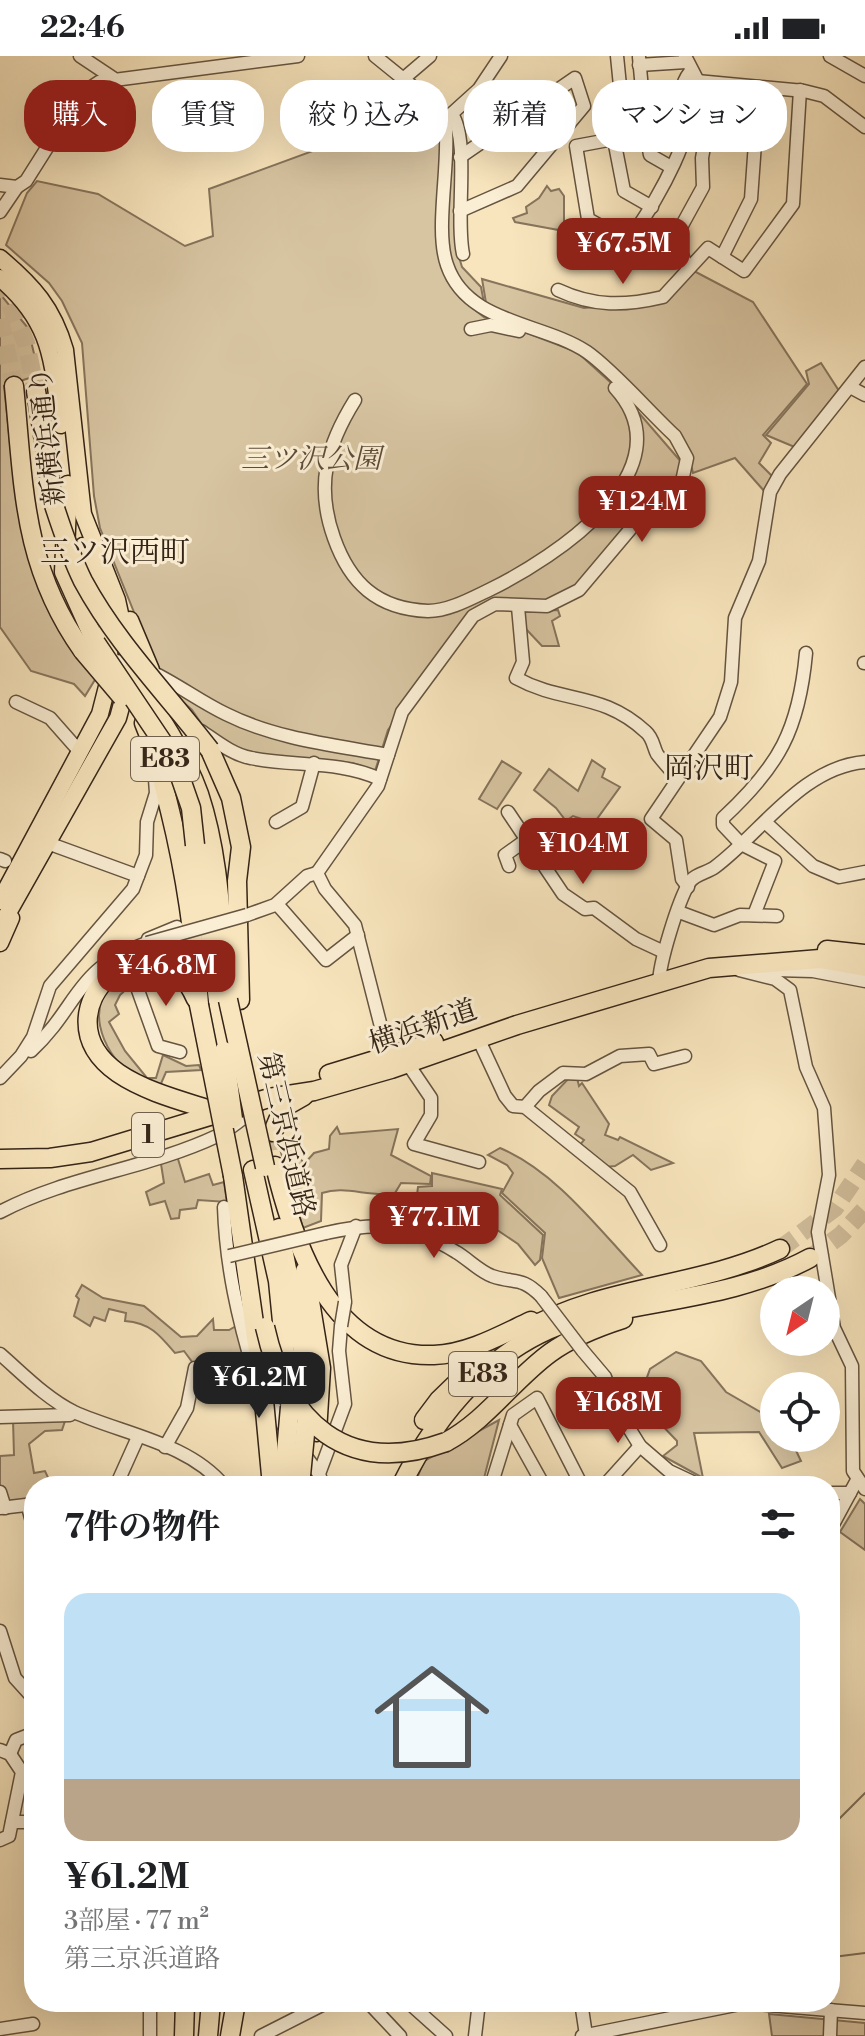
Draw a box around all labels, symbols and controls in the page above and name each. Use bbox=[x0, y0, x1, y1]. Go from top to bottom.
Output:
text: 22:46 bbox=[40, 9, 125, 47]
chip: 購入 bbox=[24, 80, 136, 152]
chip: 賃貸 bbox=[152, 80, 264, 152]
chip: 絞り込み bbox=[280, 80, 448, 152]
chip: 新着 bbox=[464, 80, 576, 152]
chip: マンション bbox=[592, 80, 787, 152]
pin: ¥67.5M bbox=[558, 218, 688, 286]
text: ¥67.5M bbox=[575, 228, 671, 260]
street label: 新横浜通り bbox=[23, 365, 73, 507]
park label: 三ツ沢公園 bbox=[241, 442, 385, 477]
pin: ¥124M bbox=[586, 476, 698, 544]
text: ¥124M bbox=[597, 486, 687, 518]
district label: 三ツ沢西町 bbox=[40, 534, 190, 572]
road number: E83 bbox=[131, 737, 199, 781]
district label: 岡沢町 bbox=[664, 750, 754, 788]
pin: ¥104M bbox=[527, 818, 639, 886]
text: ¥104M bbox=[537, 828, 629, 860]
pin: ¥46.8M bbox=[101, 940, 231, 1008]
text: ¥46.8M bbox=[115, 950, 217, 982]
street label: 横浜新道 bbox=[364, 992, 482, 1062]
street label: 第三京浜道路 bbox=[250, 1049, 322, 1221]
road number: 1 bbox=[132, 1113, 164, 1157]
pin: ¥77.1M bbox=[369, 1192, 499, 1260]
text: ¥77.1M bbox=[388, 1202, 480, 1234]
north arrow bbox=[760, 1276, 840, 1356]
map controls bbox=[760, 1276, 840, 1452]
pin: ¥61.2M bbox=[194, 1352, 324, 1420]
road number: E83 bbox=[449, 1352, 517, 1396]
text: ¥61.2M bbox=[211, 1362, 307, 1394]
button: locate bbox=[760, 1372, 840, 1452]
pin: ¥168M bbox=[562, 1377, 674, 1445]
text: ¥168M bbox=[574, 1387, 662, 1419]
icon: filters bbox=[756, 1502, 800, 1546]
text: 7件の物件 bbox=[64, 1507, 220, 1549]
icon: home bbox=[360, 1645, 504, 1789]
text: ¥61.2M bbox=[64, 1857, 189, 1899]
text: 3部屋 · 77 m² bbox=[64, 1905, 209, 1937]
text: 第三京浜道路 bbox=[64, 1943, 220, 1975]

